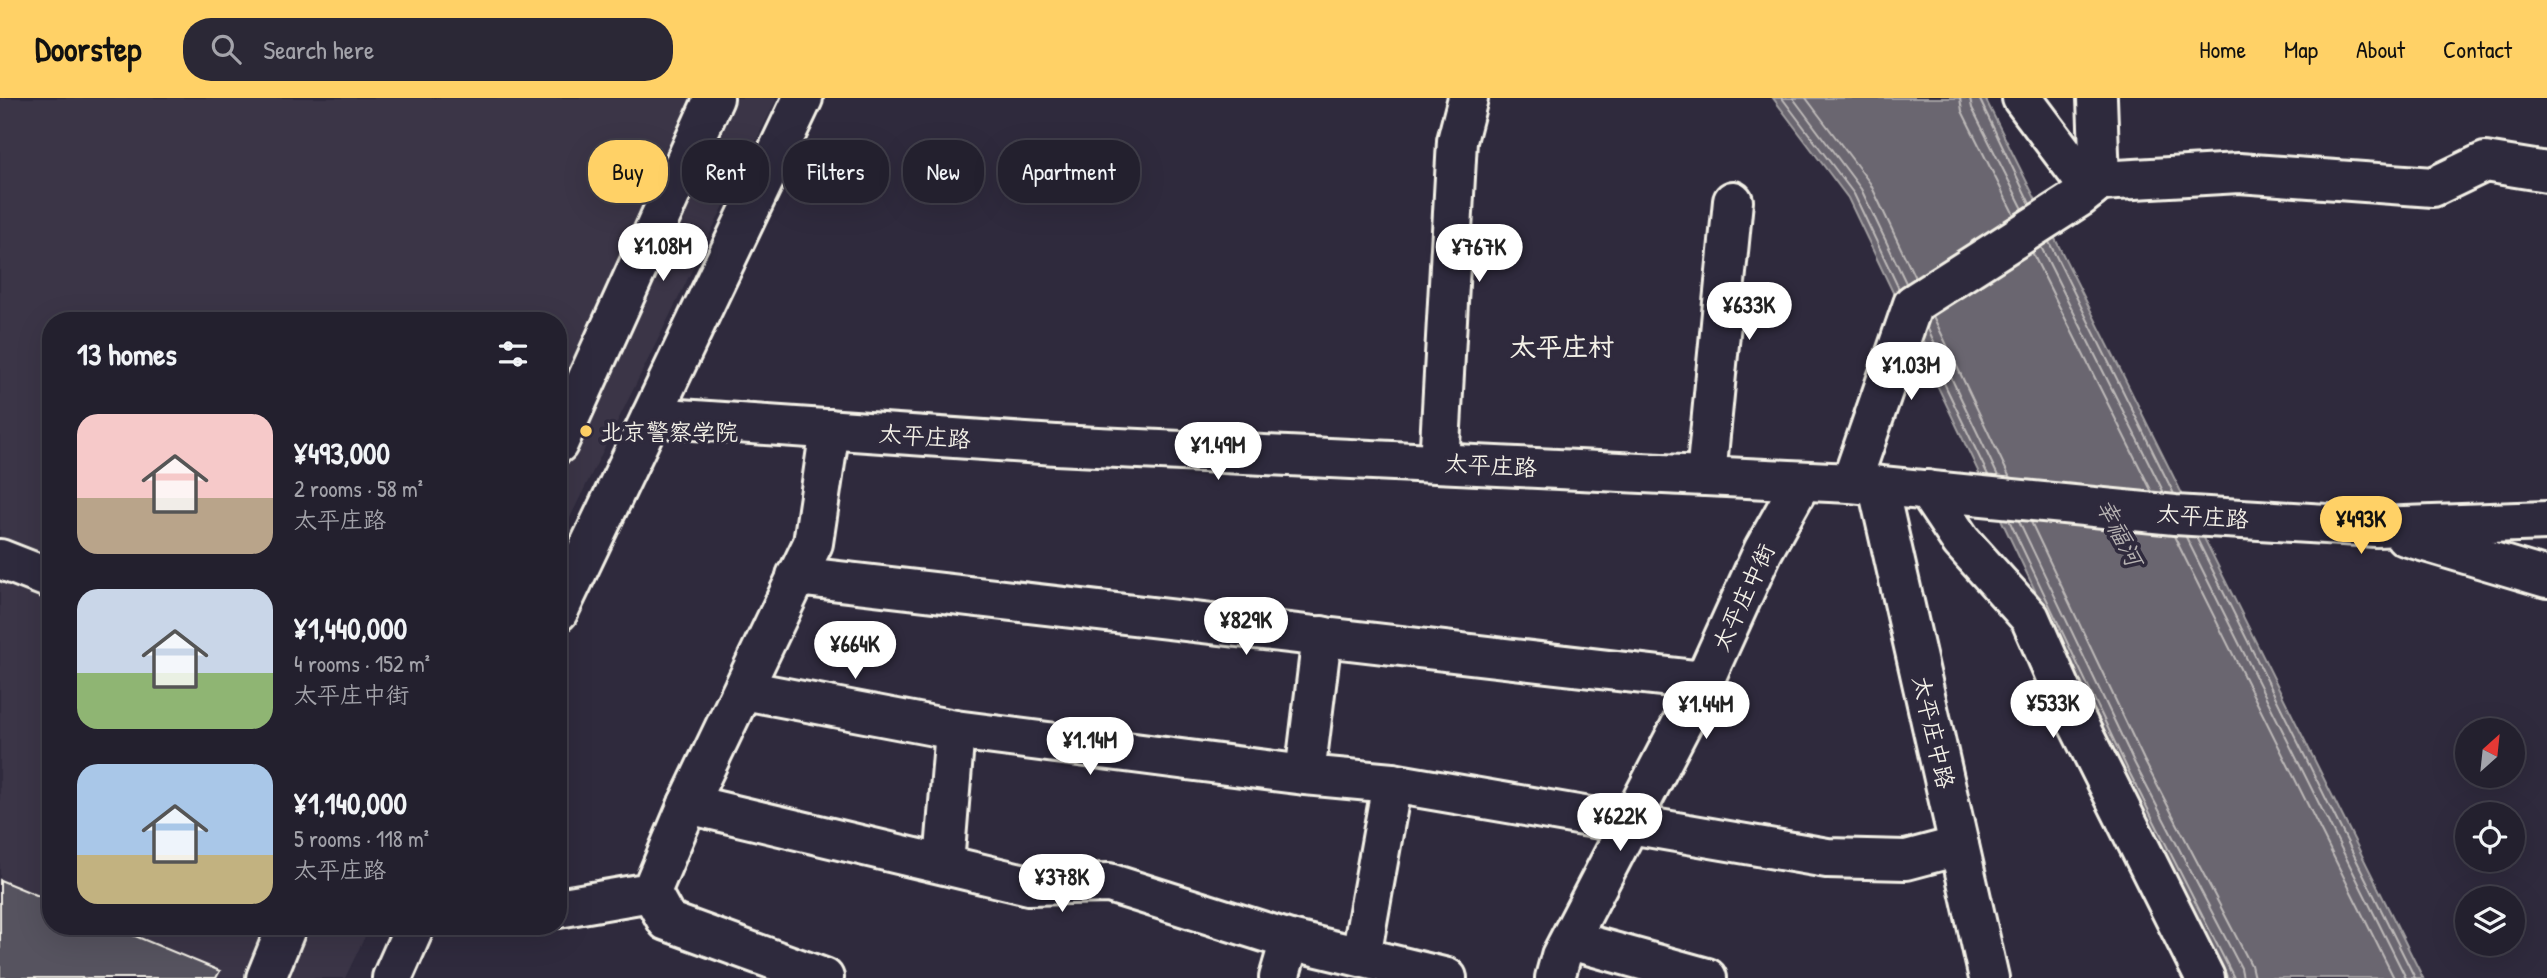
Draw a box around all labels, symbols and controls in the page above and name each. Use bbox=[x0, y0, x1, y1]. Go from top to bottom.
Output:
search box bbox=[183, 18, 673, 81]
text: Doorstep bbox=[35, 27, 141, 71]
icon: search bbox=[207, 30, 245, 68]
text: Search here bbox=[263, 32, 374, 67]
text: Home bbox=[2199, 33, 2246, 65]
text: Map bbox=[2284, 33, 2318, 65]
text: About bbox=[2356, 33, 2405, 65]
text: Contact bbox=[2443, 33, 2512, 65]
chip: Buy bbox=[588, 140, 668, 203]
chip: Rent bbox=[682, 140, 769, 203]
chip: Filters bbox=[783, 140, 889, 203]
chip: New bbox=[903, 140, 984, 203]
chip: Apartment bbox=[998, 140, 1140, 203]
pin: ¥1.08M bbox=[606, 223, 720, 283]
pin: ¥767K bbox=[1430, 225, 1528, 284]
text: ¥1.08M bbox=[634, 230, 692, 261]
text: ¥767K bbox=[1452, 231, 1506, 262]
pin: ¥633K bbox=[1700, 282, 1798, 342]
text: ¥633K bbox=[1723, 289, 1775, 320]
district label: 太平庄村 bbox=[1510, 329, 1614, 364]
text: 13 homes bbox=[77, 334, 177, 374]
icon: filters bbox=[494, 335, 532, 373]
pin: ¥1.03M bbox=[1854, 342, 1968, 402]
text: ¥1.03M bbox=[1882, 349, 1940, 380]
place label: 北京警察学院 bbox=[600, 416, 738, 447]
street label: 太平庄路 bbox=[878, 417, 972, 455]
pin: ¥1.49M bbox=[1161, 422, 1275, 482]
marker: 北京警察学院 bbox=[578, 423, 594, 439]
text: ¥1.49M bbox=[1191, 429, 1245, 460]
text: ¥493,000 bbox=[294, 433, 390, 473]
icon: home bbox=[133, 442, 217, 526]
street label: 太平庄路 bbox=[1444, 447, 1538, 483]
text: 2 rooms · 58 m² bbox=[294, 473, 423, 504]
water label: 幸福河 bbox=[2089, 493, 2152, 575]
pin: ¥493K bbox=[2312, 496, 2410, 556]
street label: 太平庄路 bbox=[2156, 497, 2250, 535]
text: ¥493K bbox=[2336, 503, 2386, 534]
text: 太平庄路 bbox=[294, 504, 386, 535]
street label: 太平庄中街 bbox=[1705, 538, 1781, 656]
pin: ¥829K bbox=[1197, 598, 1295, 657]
text: ¥829K bbox=[1220, 604, 1272, 635]
text: ¥1,440,000 bbox=[294, 608, 407, 648]
icon: home bbox=[133, 617, 217, 701]
pin: ¥664K bbox=[806, 622, 904, 681]
text: ¥664K bbox=[830, 628, 880, 659]
text: 4 rooms · 152 m² bbox=[294, 648, 430, 679]
street label: 太平庄中路 bbox=[1906, 672, 1962, 792]
text: 太平庄中街 bbox=[294, 679, 409, 710]
pin: ¥533K bbox=[2004, 680, 2102, 740]
pin: ¥1.44M bbox=[1649, 682, 1763, 741]
text: ¥533K bbox=[2026, 687, 2080, 718]
text: ¥1.44M bbox=[1679, 688, 1733, 719]
pin: ¥1.14M bbox=[1033, 718, 1147, 777]
north arrow bbox=[2455, 718, 2525, 788]
map controls bbox=[2455, 718, 2525, 956]
text: ¥1.14M bbox=[1063, 724, 1117, 755]
text: ¥1,140,000 bbox=[294, 783, 407, 823]
icon: home bbox=[133, 792, 217, 876]
pin: ¥622K bbox=[1571, 794, 1669, 853]
text: ¥622K bbox=[1593, 800, 1647, 831]
button: locate bbox=[2455, 802, 2525, 872]
text: 5 rooms · 118 m² bbox=[294, 823, 429, 854]
text: 太平庄路 bbox=[294, 854, 386, 885]
pin: ¥378K bbox=[1013, 854, 1111, 914]
text: ¥378K bbox=[1035, 861, 1089, 892]
button: layers bbox=[2455, 886, 2525, 956]

